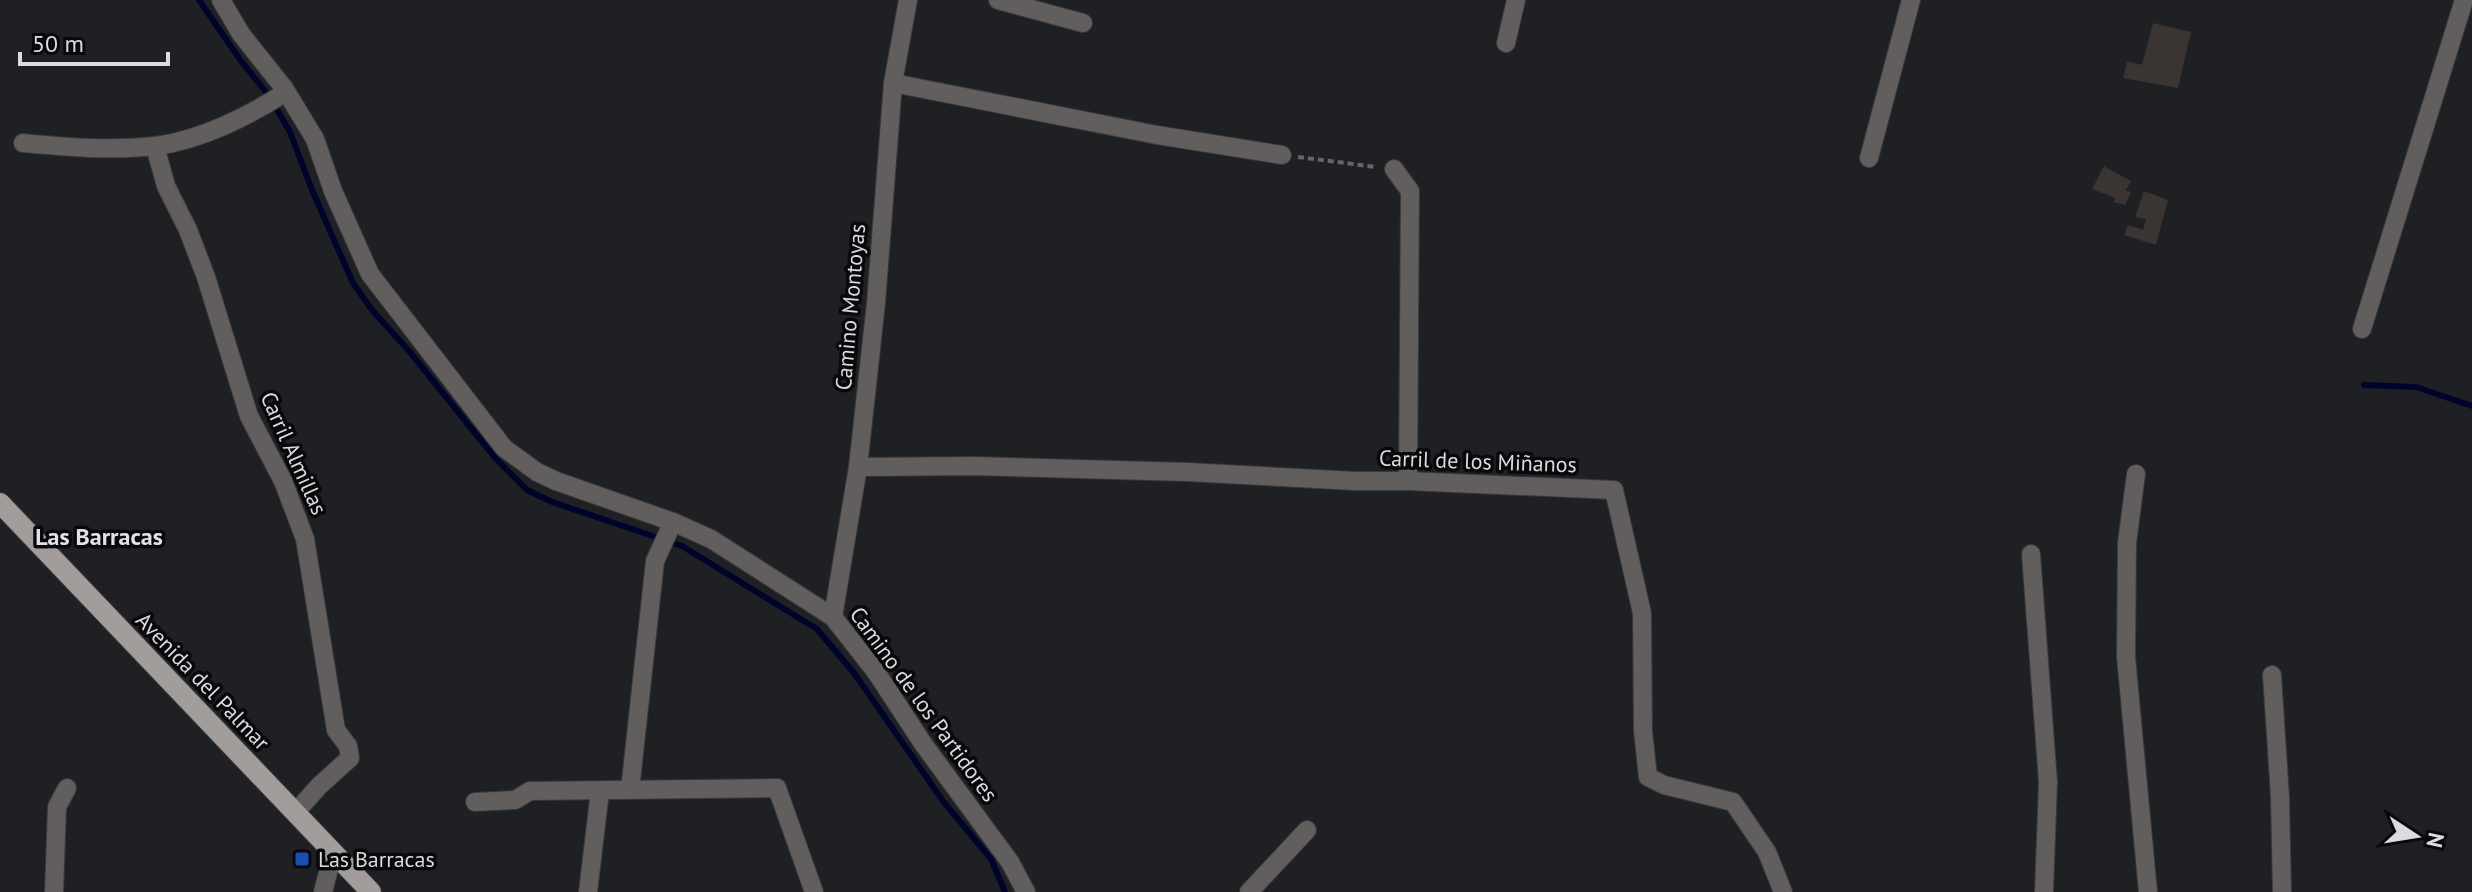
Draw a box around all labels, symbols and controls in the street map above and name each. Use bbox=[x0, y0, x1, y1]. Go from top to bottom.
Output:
scale bar bbox=[20, 16, 168, 66]
text: 50 m bbox=[32, 28, 84, 59]
street label: Camino Montoyas bbox=[829, 223, 871, 391]
street label: Carril Almillas bbox=[254, 387, 334, 519]
street label: Carril de los Miñanos bbox=[1379, 444, 1577, 478]
district label: Las Barracas bbox=[35, 521, 163, 552]
street label: Camino de los Partidores bbox=[844, 601, 1004, 807]
street label: Avenida del Palmar bbox=[130, 606, 276, 756]
north arrow bbox=[2376, 796, 2456, 876]
text: N bbox=[2420, 830, 2451, 850]
place label: Las Barracas bbox=[318, 845, 435, 873]
marker: Las Barracas bbox=[293, 850, 311, 868]

